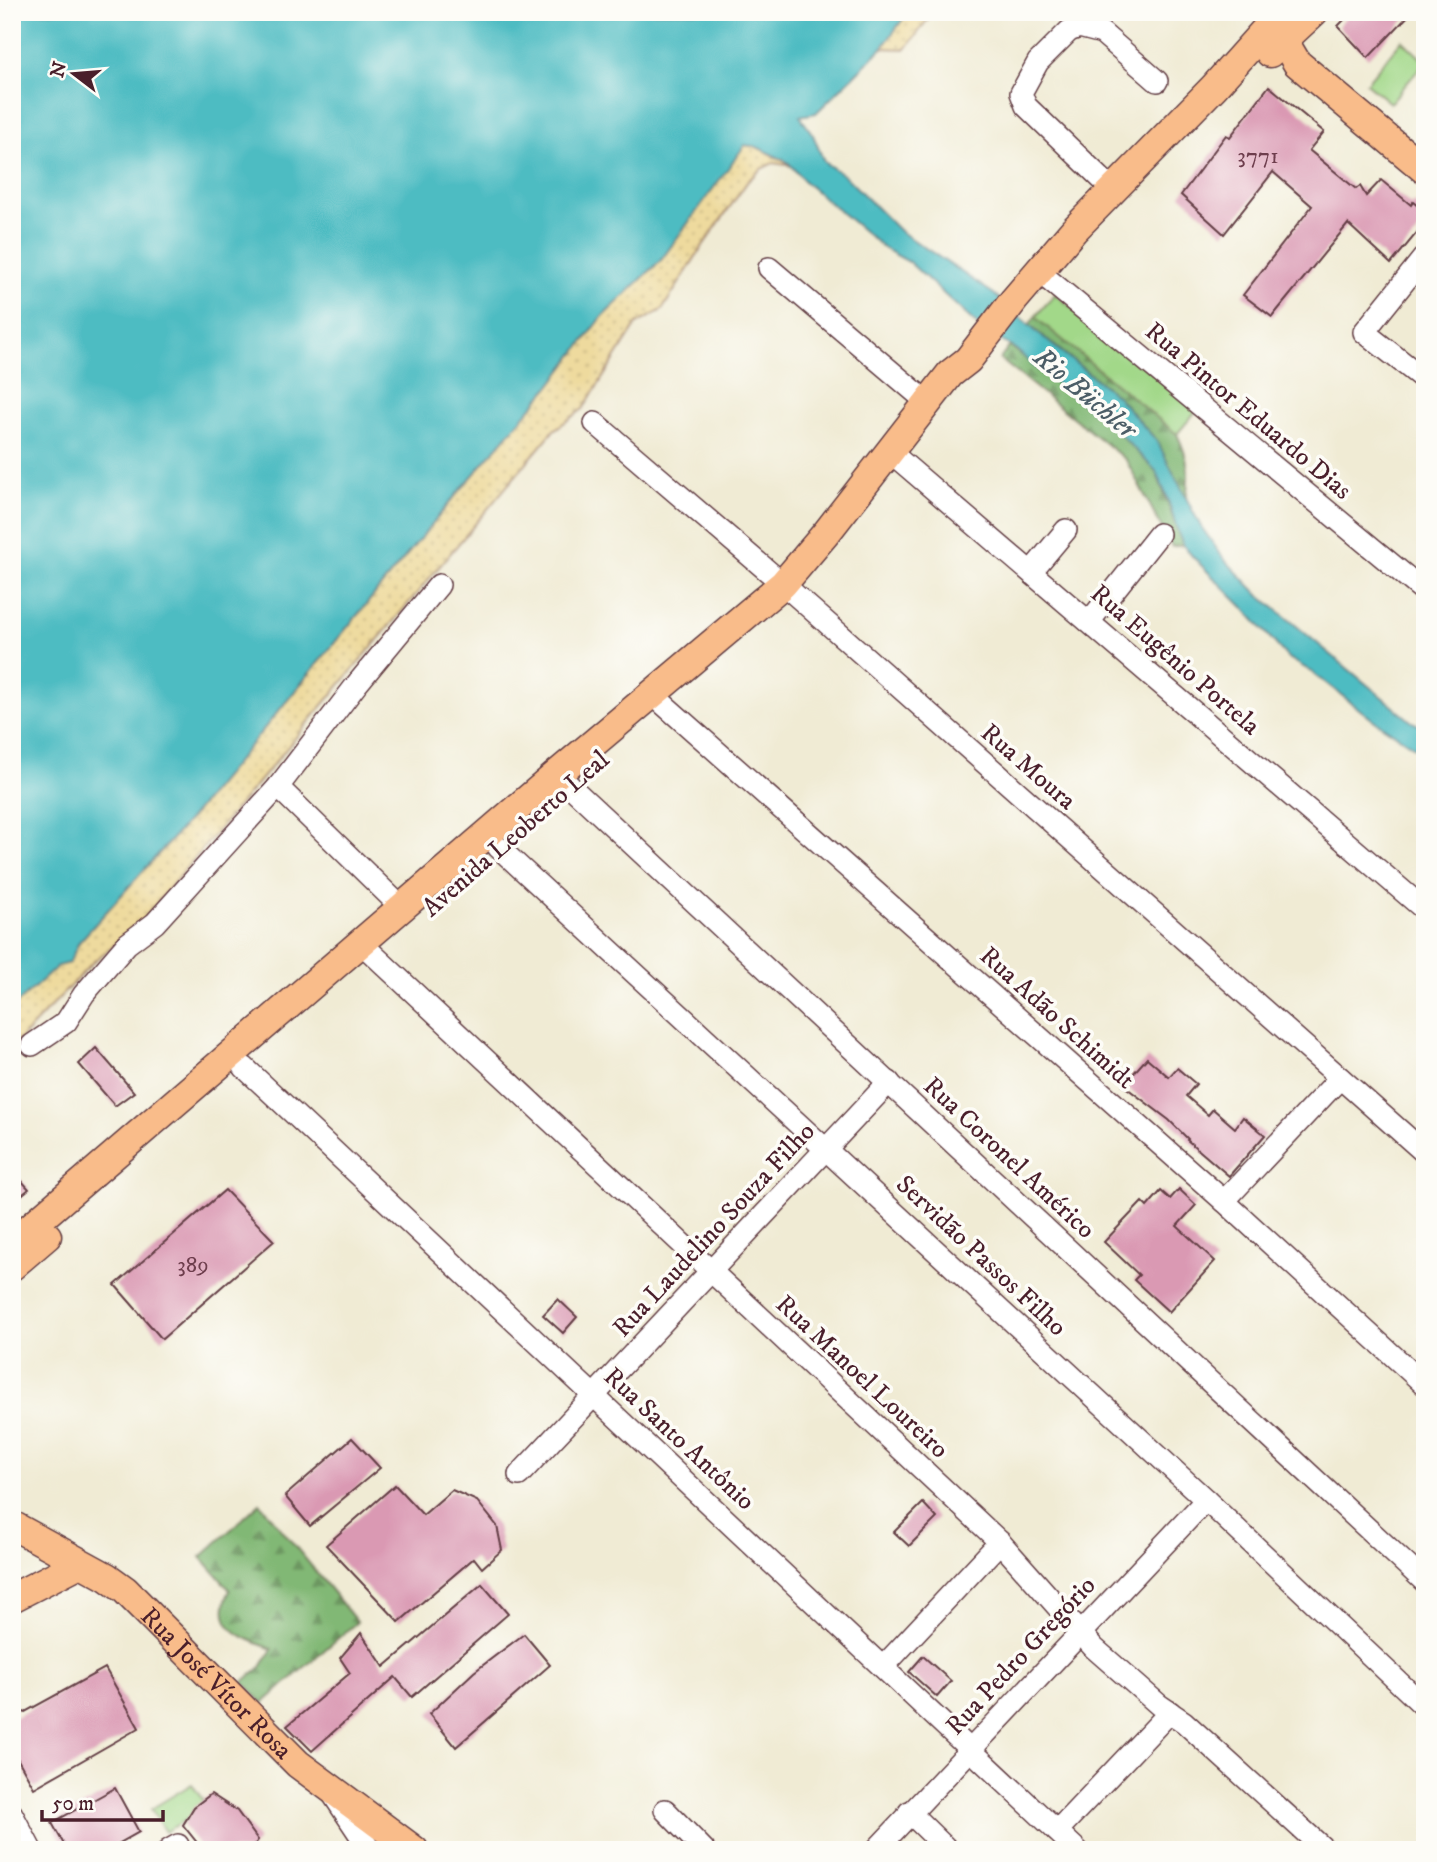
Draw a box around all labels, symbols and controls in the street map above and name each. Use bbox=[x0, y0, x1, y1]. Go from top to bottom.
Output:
north arrow bbox=[38, 38, 108, 108]
text: N bbox=[46, 59, 72, 80]
house number: 3771 bbox=[1237, 142, 1279, 171]
street label: Rua Pintor Eduardo Dias bbox=[1138, 315, 1358, 507]
water label: Rio Büchler bbox=[1026, 339, 1145, 448]
street label: Rua Eugênio Portela bbox=[1083, 577, 1267, 743]
street label: Rua Moura bbox=[974, 717, 1083, 818]
street label: Avenida Leoberto Leal bbox=[415, 744, 617, 925]
street label: Rua Adão Schimidt bbox=[972, 940, 1142, 1097]
street label: Rua Coronel Américo bbox=[916, 1070, 1102, 1246]
street label: Rua Laudelino Souza Filho bbox=[606, 1116, 822, 1344]
street label: Servidão Passos Filho bbox=[889, 1168, 1073, 1344]
house number: 389 bbox=[177, 1251, 209, 1280]
street label: Rua Manoel Loureiro bbox=[768, 1288, 955, 1466]
street label: Rua Santo Antônio bbox=[596, 1361, 762, 1518]
street label: Rua Pedro Gregório bbox=[939, 1570, 1103, 1742]
street label: Rua José Vítor Rosa bbox=[133, 1600, 299, 1767]
scale bar bbox=[42, 1778, 163, 1822]
text: 50 m bbox=[52, 1791, 94, 1817]

